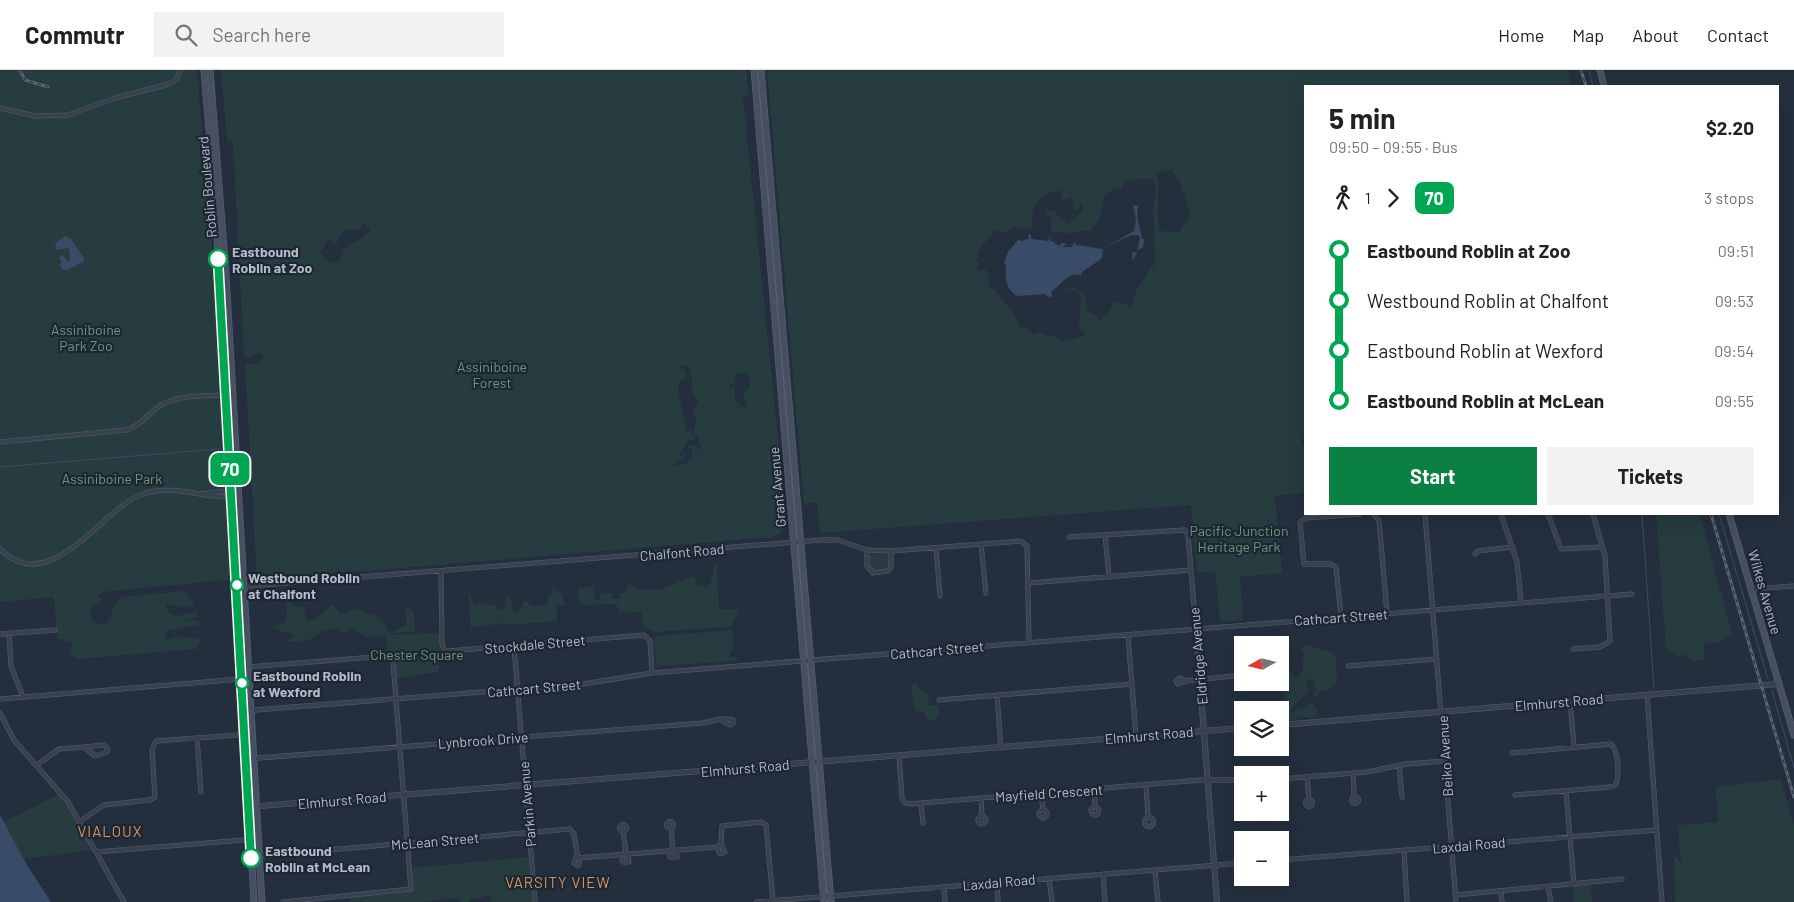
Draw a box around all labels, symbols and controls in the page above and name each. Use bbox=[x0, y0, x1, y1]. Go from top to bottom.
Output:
search box bbox=[154, 12, 504, 57]
text: Commutr bbox=[25, 20, 124, 49]
icon: search bbox=[172, 21, 200, 49]
text: Search here bbox=[212, 23, 311, 46]
text: Home bbox=[1498, 24, 1544, 46]
text: Map bbox=[1572, 24, 1604, 46]
text: About bbox=[1632, 24, 1679, 46]
text: Contact bbox=[1707, 24, 1769, 46]
text: 5 min bbox=[1329, 101, 1396, 135]
text: $2.20 bbox=[1706, 116, 1754, 139]
street label: Roblin Boulevard bbox=[194, 136, 220, 238]
text: 09:50 – 09:55 · Bus bbox=[1329, 137, 1458, 156]
icon: walk bbox=[1329, 184, 1357, 212]
icon: forward bbox=[1379, 184, 1407, 212]
text: 70 bbox=[1425, 187, 1444, 209]
text: 1 bbox=[1365, 188, 1371, 207]
text: 3 stops bbox=[1704, 188, 1754, 207]
text: Eastbound Roblin at Zoo bbox=[1367, 239, 1571, 262]
text: 09:51 bbox=[1718, 241, 1754, 260]
place label: Eastbound Roblin at Zoo bbox=[232, 243, 313, 276]
marker: Eastbound Roblin at Zoo bbox=[208, 249, 228, 269]
text: Westbound Roblin at Chalfont bbox=[1367, 289, 1609, 312]
text: 09:53 bbox=[1715, 291, 1754, 310]
park label: Assiniboine Park Zoo bbox=[51, 321, 121, 354]
text: Eastbound Roblin at Wexford bbox=[1367, 339, 1603, 362]
text: 09:54 bbox=[1714, 341, 1754, 360]
park label: Assiniboine Forest bbox=[457, 358, 527, 391]
text: Eastbound Roblin at McLean bbox=[1367, 389, 1604, 412]
text: 09:55 bbox=[1715, 391, 1754, 410]
street label: Grant Avenue bbox=[765, 446, 789, 528]
button: Start bbox=[1329, 447, 1537, 505]
button: Tickets bbox=[1547, 447, 1754, 505]
line badge: 70 bbox=[208, 453, 252, 485]
text: 70 bbox=[220, 458, 240, 480]
park label: Assiniboine Park bbox=[62, 470, 162, 487]
park label: Pacific Junction Heritage Park bbox=[1189, 522, 1289, 555]
street label: Chalfont Road bbox=[639, 540, 725, 564]
street label: Wilkes Avenue bbox=[1745, 548, 1785, 636]
place label: Westbound Roblin at Chalfont bbox=[248, 569, 360, 602]
marker: Westbound Roblin at Chalfont bbox=[230, 578, 244, 592]
street label: Cathcart Street bbox=[1294, 605, 1388, 629]
street label: Eldridge Avenue bbox=[1185, 607, 1211, 705]
street label: Stockdale Street bbox=[484, 631, 586, 657]
north arrow bbox=[1234, 636, 1289, 691]
map controls bbox=[1234, 636, 1289, 886]
street label: Cathcart Street bbox=[889, 637, 985, 663]
park label: Chester Square bbox=[370, 646, 464, 663]
place label: Eastbound Roblin at Wexford bbox=[253, 667, 361, 700]
street label: Cathcart Street bbox=[486, 675, 582, 701]
marker: Eastbound Roblin at Wexford bbox=[235, 676, 249, 690]
street label: Elmhurst Road bbox=[1514, 690, 1604, 714]
button: layers bbox=[1234, 701, 1289, 756]
street label: Beiko Avenue bbox=[1434, 715, 1456, 797]
street label: Elmhurst Road bbox=[1104, 723, 1194, 747]
street label: Lynbrook Drive bbox=[437, 728, 529, 752]
street label: Elmhurst Road bbox=[700, 756, 790, 780]
street label: Parkin Avenue bbox=[515, 760, 539, 848]
button: + bbox=[1234, 766, 1289, 821]
street label: Mayfield Crescent bbox=[994, 781, 1104, 805]
street label: Elmhurst Road bbox=[297, 788, 387, 812]
district label: VIALOUX bbox=[77, 822, 143, 840]
street label: McLean Street bbox=[390, 829, 480, 853]
button: − bbox=[1234, 831, 1289, 886]
street label: Laxdal Road bbox=[1432, 833, 1506, 857]
place label: Eastbound Roblin at McLean bbox=[265, 842, 370, 875]
marker: Eastbound Roblin at McLean bbox=[241, 848, 261, 868]
street label: Laxdal Road bbox=[962, 870, 1036, 894]
district label: VARSITY VIEW bbox=[505, 873, 611, 891]

